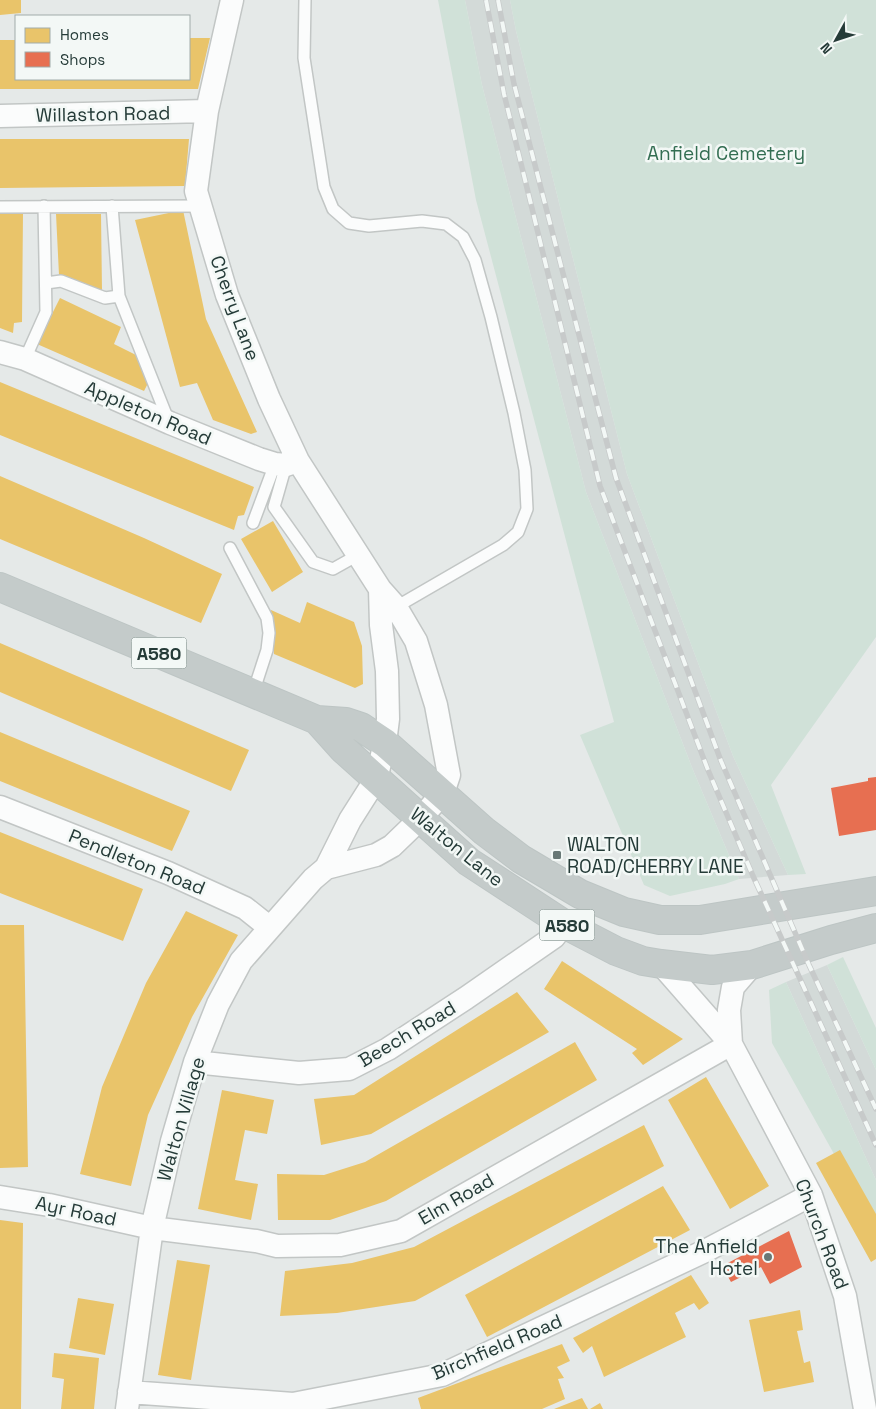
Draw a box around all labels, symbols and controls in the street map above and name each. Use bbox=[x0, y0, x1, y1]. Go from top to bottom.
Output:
legend bbox=[15, 15, 190, 80]
north arrow bbox=[811, 15, 861, 65]
text: Homes bbox=[60, 25, 109, 44]
text: N bbox=[816, 39, 836, 58]
text: Shops bbox=[60, 50, 105, 69]
street label: Willaston Road bbox=[36, 100, 170, 128]
park label: Anfield Cemetery bbox=[647, 141, 805, 166]
street label: Cherry Lane bbox=[204, 252, 266, 364]
street label: Appleton Road bbox=[81, 375, 215, 451]
road number: A580 bbox=[132, 638, 186, 668]
street label: Walton Lane bbox=[405, 802, 509, 892]
street label: Pendleton Road bbox=[65, 823, 209, 901]
place label: WALTON ROAD/CHERRY LANE bbox=[567, 832, 744, 879]
marker: WALTON ROAD/CHERRY LANE bbox=[551, 849, 563, 861]
road number: A580 bbox=[540, 910, 594, 940]
street label: Beech Road bbox=[354, 995, 460, 1073]
street label: Walton Village bbox=[151, 1054, 211, 1184]
street label: Elm Road bbox=[414, 1167, 498, 1231]
street label: Church Road bbox=[789, 1175, 855, 1293]
street label: Ayr Road bbox=[33, 1190, 119, 1232]
place label: The Anfield Hotel bbox=[655, 1234, 758, 1281]
marker: The Anfield Hotel bbox=[762, 1251, 774, 1263]
street label: Birchfield Road bbox=[428, 1308, 566, 1386]

